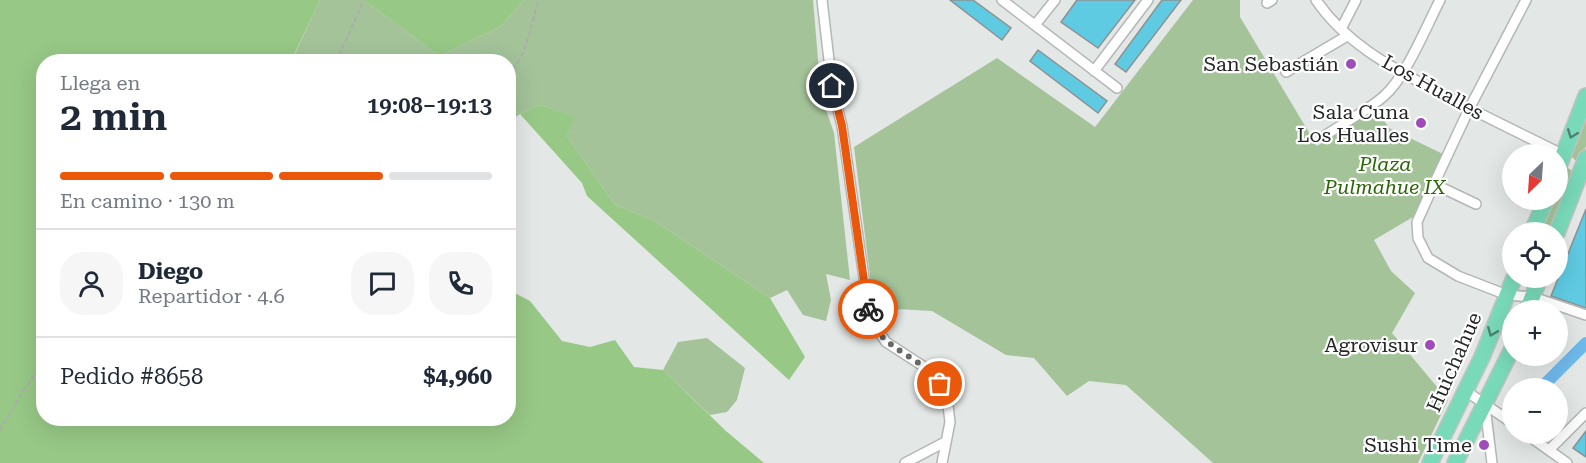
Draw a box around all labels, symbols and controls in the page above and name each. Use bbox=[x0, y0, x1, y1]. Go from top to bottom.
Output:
street label: Los Hualles bbox=[1378, 49, 1488, 125]
place label: San Sebastián bbox=[1203, 52, 1339, 76]
marker: San Sebastián bbox=[1344, 57, 1358, 71]
pin bbox=[806, 60, 857, 111]
icon: home bbox=[815, 69, 848, 102]
text: Llega en bbox=[60, 71, 140, 95]
text: 19:08–19:13 bbox=[367, 93, 492, 118]
text: 2 min bbox=[60, 94, 167, 140]
place label: Sala Cuna Los Hualles bbox=[1297, 100, 1409, 147]
marker: Sala Cuna Los Hualles bbox=[1414, 116, 1428, 130]
one-way arrow bbox=[1566, 128, 1579, 138]
north arrow bbox=[1502, 144, 1568, 210]
map controls bbox=[1502, 144, 1568, 444]
park label: Plaza Pulmahue IX bbox=[1323, 152, 1447, 199]
text: En camino · 130 m bbox=[60, 189, 235, 213]
button: locate bbox=[1502, 222, 1568, 288]
button: person bbox=[60, 252, 123, 315]
button: chat bbox=[351, 252, 414, 315]
button: phone bbox=[429, 252, 492, 315]
text: Diego bbox=[138, 259, 203, 284]
courier bbox=[838, 279, 898, 339]
text: Repartidor · 4.6 bbox=[138, 284, 285, 308]
icon: bike bbox=[852, 293, 885, 326]
button: + bbox=[1502, 300, 1568, 366]
street label: Huichahue bbox=[1421, 308, 1487, 416]
one-way arrow bbox=[1487, 325, 1499, 336]
place label: Agrovisur bbox=[1324, 333, 1418, 357]
marker: Agrovisur bbox=[1423, 338, 1437, 352]
pin bbox=[914, 358, 965, 409]
text: Pedido #8658 bbox=[60, 364, 203, 389]
text: $4,960 bbox=[423, 364, 492, 389]
icon: bag bbox=[923, 367, 956, 400]
button: − bbox=[1502, 378, 1568, 444]
place label: Sushi Time bbox=[1364, 433, 1472, 457]
marker: Sushi Time bbox=[1477, 438, 1491, 452]

